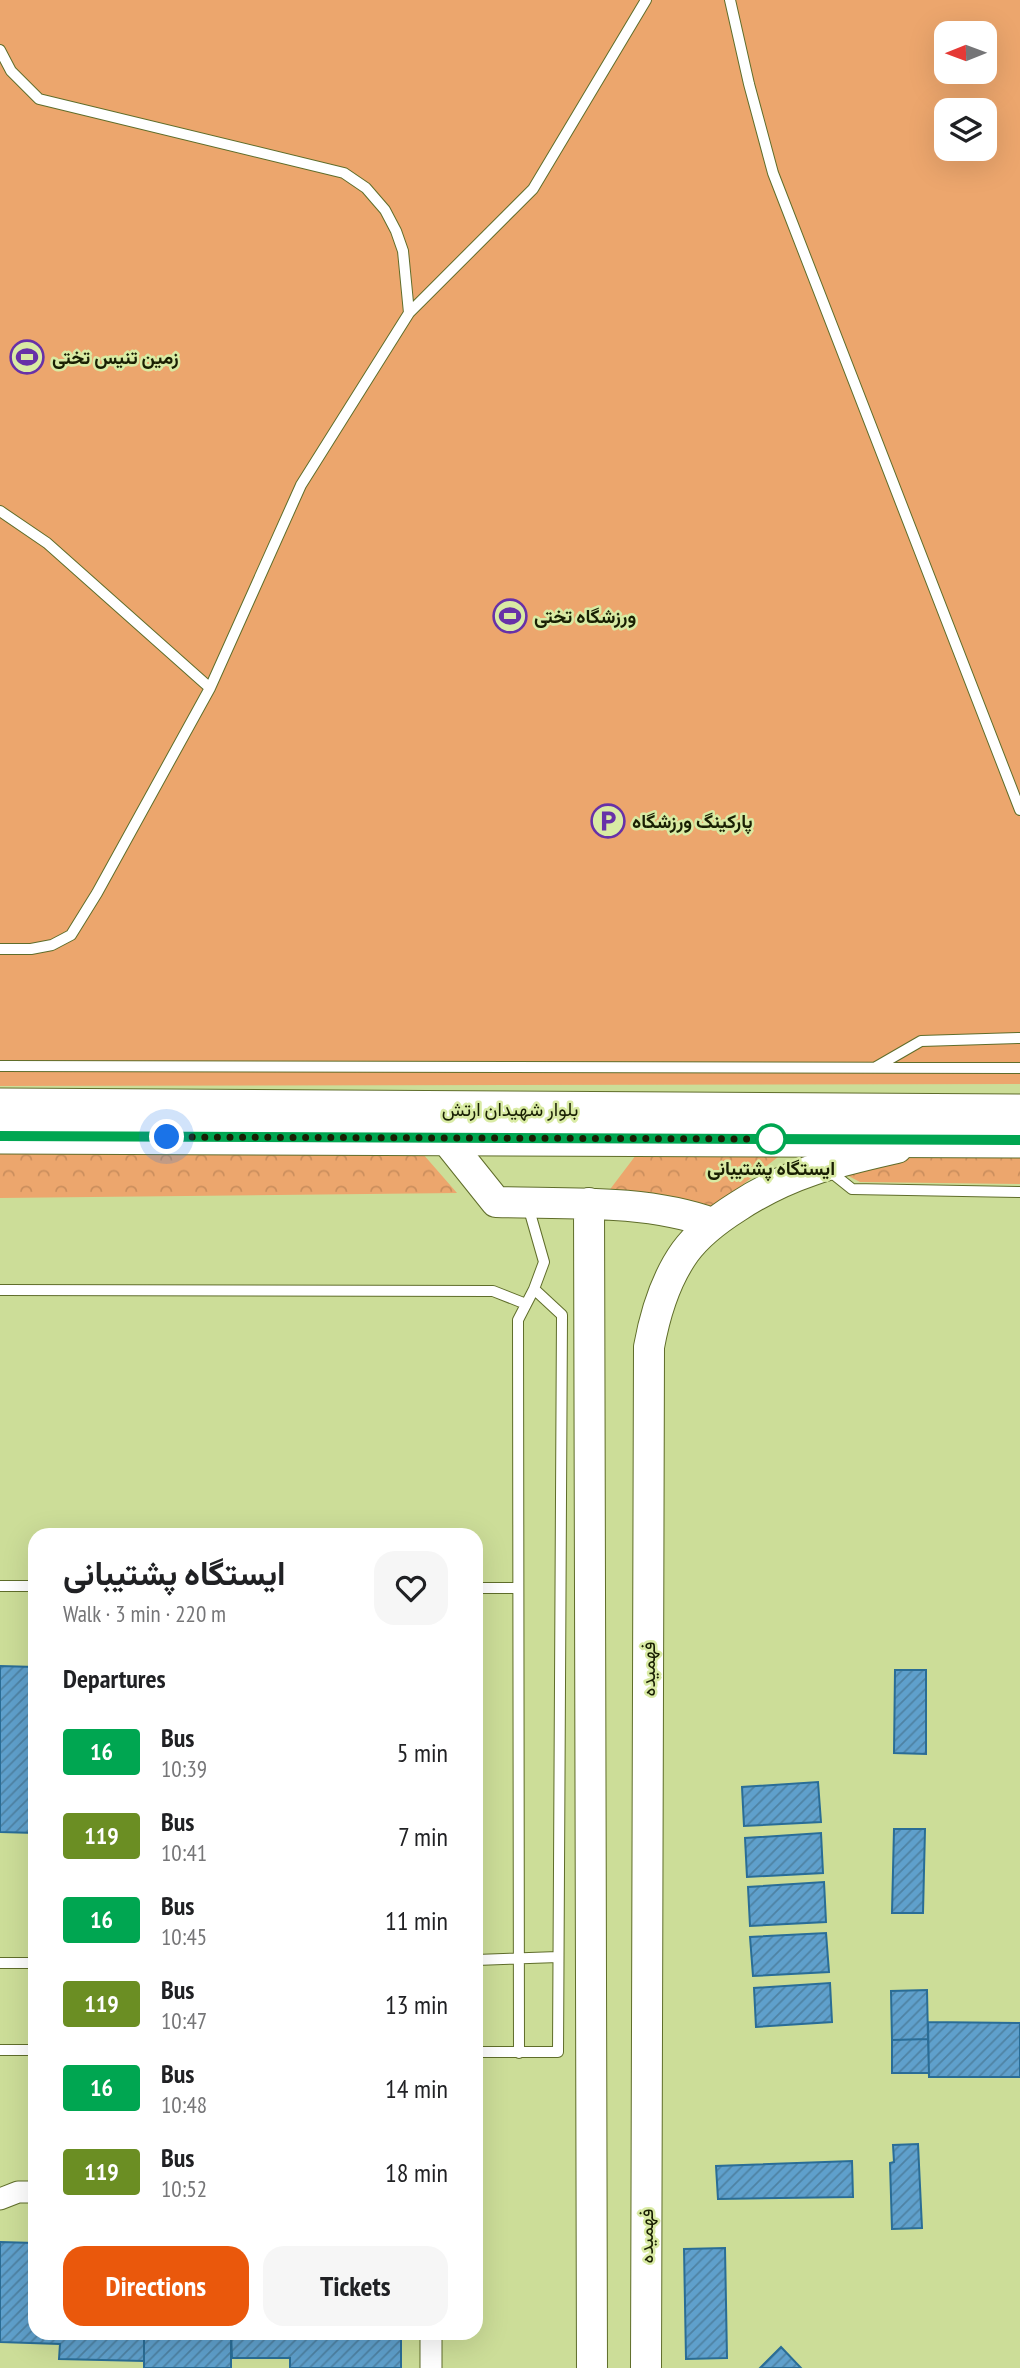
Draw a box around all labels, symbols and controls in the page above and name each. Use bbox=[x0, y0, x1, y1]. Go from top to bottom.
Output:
north arrow bbox=[934, 21, 998, 84]
map controls bbox=[934, 21, 997, 161]
button: layers bbox=[934, 98, 997, 161]
sports icon: زمین تنیس تختی bbox=[8, 338, 46, 376]
place label: زمین تنیس تختی bbox=[52, 345, 179, 370]
sports icon: ورزشگاه تختی bbox=[491, 597, 529, 635]
place label: ورزشگاه تختی bbox=[534, 604, 637, 629]
parking icon: پارکینگ ورزشگاه bbox=[589, 802, 627, 840]
place label: پارکینگ ورزشگاه bbox=[632, 809, 752, 835]
street label: بلوار شهیدان ارتش bbox=[442, 1097, 578, 1121]
your location bbox=[149, 1119, 184, 1154]
marker: ایستگاه پشتیبانی bbox=[756, 1124, 786, 1154]
place label: ایستگاه پشتیبانی bbox=[707, 1156, 835, 1182]
text: ایستگاه پشتیبانی bbox=[63, 1551, 286, 1594]
button: heart bbox=[374, 1551, 448, 1625]
text: Walk · 3 min · 220 m bbox=[63, 1599, 226, 1628]
street label: فهمیده bbox=[636, 1642, 660, 1696]
text: Departures bbox=[63, 1662, 166, 1695]
text: Bus bbox=[161, 1721, 194, 1754]
text: 16 bbox=[90, 1736, 113, 1767]
text: 5 min bbox=[397, 1736, 448, 1769]
text: 10:39 bbox=[161, 1754, 207, 1783]
text: Bus bbox=[161, 1805, 194, 1838]
text: 119 bbox=[84, 1820, 119, 1851]
text: 7 min bbox=[398, 1820, 448, 1853]
text: 10:41 bbox=[161, 1838, 207, 1867]
text: Bus bbox=[161, 1889, 194, 1922]
text: 16 bbox=[90, 1904, 113, 1935]
text: 11 min bbox=[385, 1904, 448, 1937]
text: 10:45 bbox=[161, 1922, 207, 1951]
text: Bus bbox=[161, 1973, 194, 2006]
text: 119 bbox=[84, 1988, 119, 2019]
text: 13 min bbox=[385, 1988, 448, 2021]
text: 10:47 bbox=[161, 2006, 207, 2035]
text: Bus bbox=[161, 2057, 194, 2090]
text: 16 bbox=[90, 2072, 113, 2103]
text: 14 min bbox=[385, 2072, 448, 2105]
text: 10:48 bbox=[161, 2090, 207, 2119]
text: Bus bbox=[161, 2141, 194, 2174]
text: 119 bbox=[84, 2156, 119, 2187]
text: 18 min bbox=[385, 2156, 448, 2189]
text: 10:52 bbox=[161, 2174, 207, 2203]
street label: فهمیده bbox=[634, 2209, 658, 2263]
button: Directions bbox=[63, 2246, 249, 2326]
button: Tickets bbox=[263, 2246, 448, 2326]

